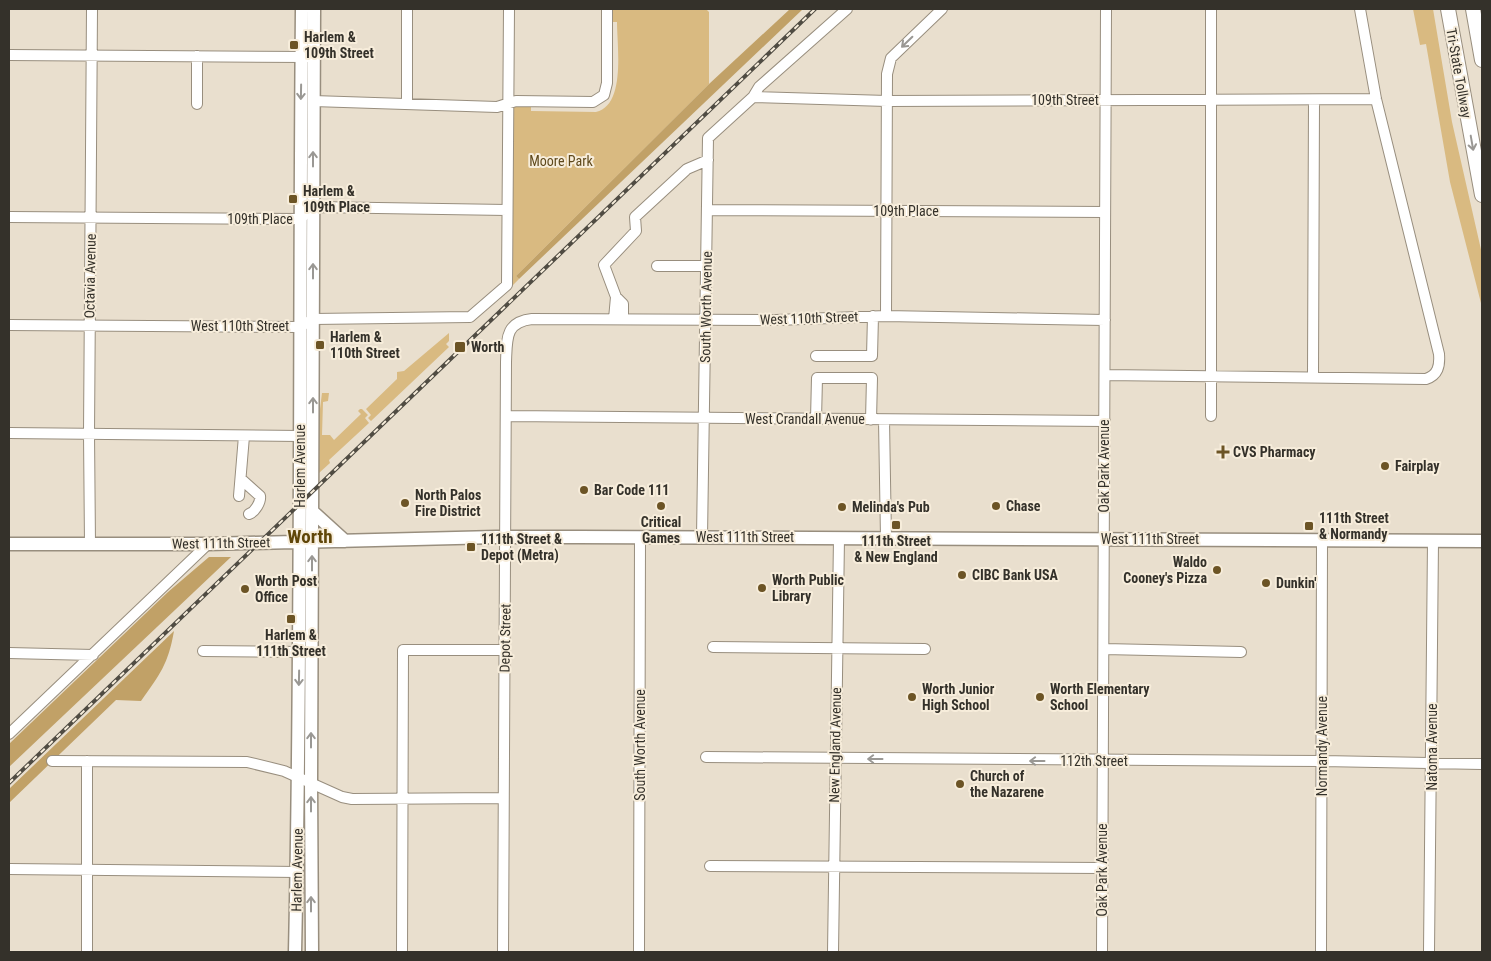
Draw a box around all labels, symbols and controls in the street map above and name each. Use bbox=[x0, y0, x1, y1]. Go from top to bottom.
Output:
street label: Tri-State Tollway bbox=[1443, 27, 1475, 119]
place label: Harlem & 109th Street bbox=[304, 29, 374, 61]
one-way arrow bbox=[901, 36, 913, 48]
marker: Harlem & 109th Street bbox=[288, 39, 300, 51]
one-way arrow bbox=[296, 84, 306, 100]
street label: 109th Street bbox=[1031, 92, 1099, 108]
one-way arrow bbox=[1467, 134, 1477, 150]
one-way arrow bbox=[308, 151, 318, 167]
park label: Moore Park bbox=[529, 153, 593, 169]
place label: Harlem & 109th Place bbox=[303, 183, 370, 215]
marker: Harlem & 109th Place bbox=[287, 193, 299, 205]
street label: 109th Place bbox=[873, 203, 939, 219]
street label: 109th Place bbox=[227, 211, 293, 227]
street label: Octavia Avenue bbox=[81, 233, 99, 319]
street label: South Worth Avenue bbox=[697, 251, 715, 363]
one-way arrow bbox=[308, 263, 318, 279]
street label: West 110th Street bbox=[760, 308, 858, 328]
street label: West 110th Street bbox=[191, 318, 289, 334]
place label: Harlem & 110th Street bbox=[330, 329, 400, 361]
marker: Harlem & 110th Street bbox=[314, 339, 326, 351]
place label: Worth bbox=[471, 339, 505, 355]
marker: Worth bbox=[453, 340, 467, 354]
one-way arrow bbox=[308, 398, 318, 414]
street label: West Crandall Avenue bbox=[745, 411, 865, 427]
street label: Oak Park Avenue bbox=[1096, 419, 1112, 513]
street label: Harlem Avenue bbox=[292, 424, 308, 508]
place label: CVS Pharmacy bbox=[1233, 444, 1316, 460]
marker: CVS Pharmacy bbox=[1217, 446, 1229, 458]
place label: Fairplay bbox=[1395, 458, 1440, 474]
marker: Fairplay bbox=[1379, 460, 1391, 472]
place label: Bar Code 111 bbox=[594, 482, 669, 498]
marker: Bar Code 111 bbox=[578, 484, 590, 496]
place label: North Palos Fire District bbox=[415, 487, 481, 519]
marker: North Palos Fire District bbox=[399, 497, 411, 509]
place label: Chase bbox=[1006, 498, 1041, 514]
place label: Melinda's Pub bbox=[852, 499, 930, 515]
marker: Critical Games bbox=[655, 500, 667, 512]
marker: Chase bbox=[990, 500, 1002, 512]
marker: Melinda's Pub bbox=[836, 501, 848, 513]
place label: 111th Street & Normandy bbox=[1319, 510, 1389, 542]
place label: Critical Games bbox=[641, 514, 681, 546]
marker: 111th Street & New England bbox=[890, 519, 902, 531]
marker: 111th Street & Normandy bbox=[1303, 520, 1315, 532]
district label: Worth bbox=[287, 525, 333, 548]
street label: West 111th Street bbox=[696, 529, 794, 545]
place label: 111th Street & Depot (Metra) bbox=[481, 531, 562, 564]
street label: West 111th Street bbox=[1101, 531, 1199, 547]
place label: 111th Street & New England bbox=[854, 533, 938, 565]
street label: West 111th Street bbox=[172, 534, 270, 552]
marker: 111th Street & Depot (Metra) bbox=[465, 541, 477, 553]
place label: Waldo Cooney's Pizza bbox=[1123, 554, 1207, 586]
one-way arrow bbox=[307, 555, 317, 572]
marker: Waldo Cooney's Pizza bbox=[1211, 564, 1223, 576]
place label: CIBC Bank USA bbox=[972, 567, 1059, 583]
marker: CIBC Bank USA bbox=[956, 569, 968, 581]
place label: Worth Public Library bbox=[772, 572, 844, 604]
place label: Worth Post Office bbox=[255, 573, 317, 605]
place label: Dunkin' bbox=[1276, 575, 1317, 591]
marker: Dunkin' bbox=[1260, 577, 1272, 589]
marker: Worth Public Library bbox=[756, 582, 768, 594]
marker: Worth Post Office bbox=[239, 583, 251, 595]
street label: Depot Street bbox=[496, 604, 514, 672]
marker: Harlem & 111th Street bbox=[285, 613, 297, 625]
place label: Harlem & 111th Street bbox=[256, 627, 326, 659]
one-way arrow bbox=[294, 670, 304, 686]
place label: Worth Junior High School bbox=[922, 681, 995, 713]
place label: Worth Elementary School bbox=[1050, 681, 1150, 713]
street label: New England Avenue bbox=[826, 687, 844, 803]
street label: South Worth Avenue bbox=[632, 689, 648, 801]
marker: Worth Junior High School bbox=[906, 691, 918, 703]
marker: Worth Elementary School bbox=[1034, 691, 1046, 703]
street label: Normandy Avenue bbox=[1314, 695, 1330, 796]
street label: Natoma Avenue bbox=[1424, 703, 1440, 791]
one-way arrow bbox=[306, 732, 316, 748]
street label: 112th Street bbox=[1060, 753, 1128, 769]
one-way arrow bbox=[867, 755, 883, 764]
one-way arrow bbox=[1029, 756, 1045, 765]
place label: Church of the Nazarene bbox=[970, 768, 1044, 800]
marker: Church of the Nazarene bbox=[954, 778, 966, 790]
one-way arrow bbox=[306, 796, 316, 812]
street label: Oak Park Avenue bbox=[1094, 823, 1110, 917]
street label: Harlem Avenue bbox=[288, 828, 306, 912]
one-way arrow bbox=[306, 896, 316, 912]

